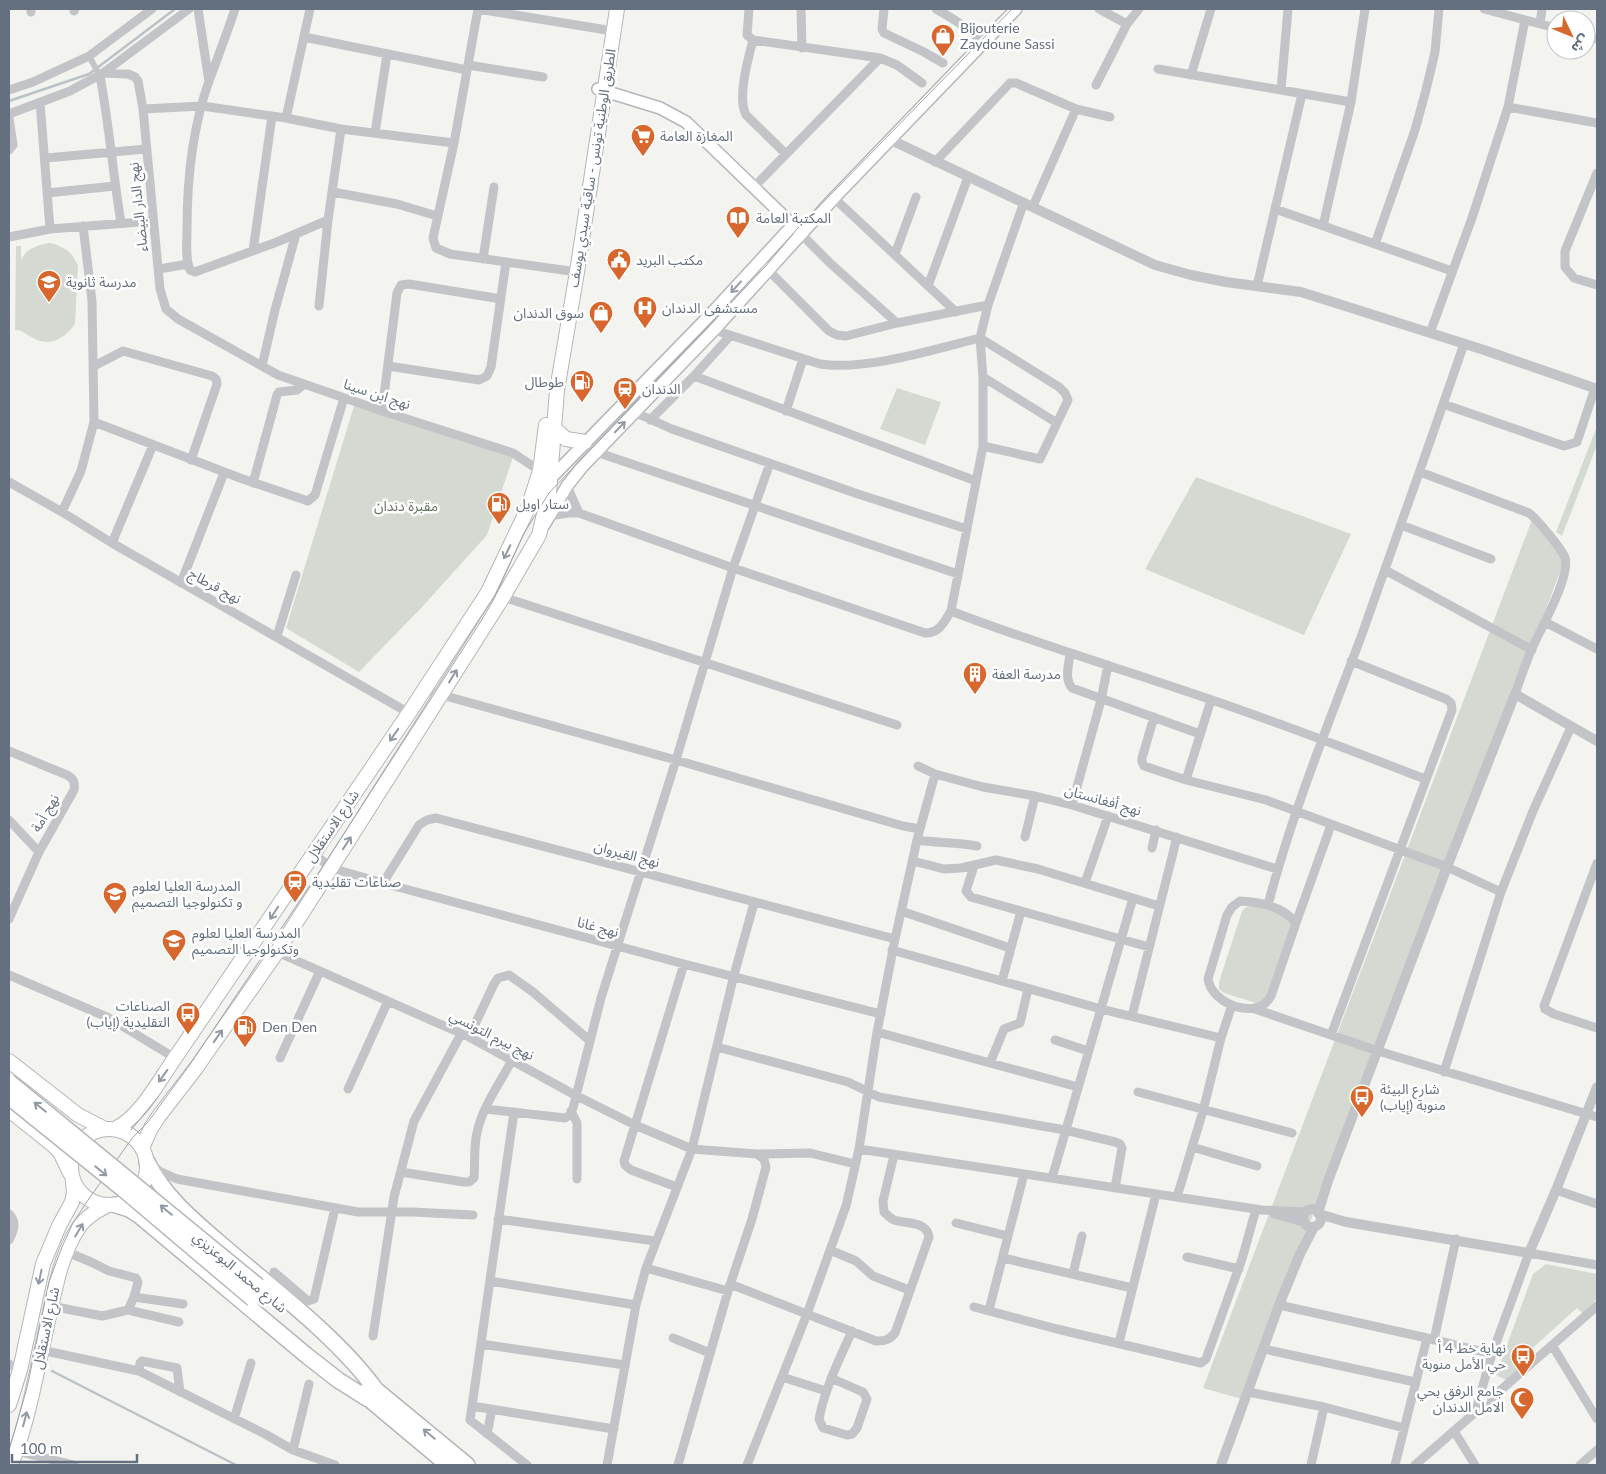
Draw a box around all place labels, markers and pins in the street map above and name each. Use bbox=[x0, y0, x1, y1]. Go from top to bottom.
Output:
place label: Bijouterie Zaydoune Sassi bbox=[960, 19, 1055, 52]
shop icon: Bijouterie Zaydoune Sassi bbox=[930, 23, 956, 57]
supermarket icon: المغازة العامة bbox=[630, 123, 656, 157]
place label: المغازة العامة bbox=[660, 127, 733, 145]
library icon: المكتبة العامة bbox=[725, 205, 751, 239]
place label: المكتبة العامة bbox=[756, 209, 831, 226]
public building icon: مكتب البريد bbox=[606, 247, 632, 281]
place label: مكتب البريد bbox=[636, 251, 703, 269]
school or university icon: مدرسة ثانوية bbox=[36, 269, 62, 303]
place label: مدرسة ثانوية bbox=[66, 273, 137, 291]
hospital icon: مستشفى الدندان bbox=[632, 295, 658, 329]
place label: مستشفى الدندان bbox=[662, 299, 758, 317]
shop icon: سوق الدندان bbox=[588, 300, 614, 334]
place label: سوق الدندان bbox=[513, 304, 584, 322]
fuel station icon: طوطال bbox=[569, 369, 595, 403]
place label: طوطال bbox=[525, 373, 564, 391]
station icon: الدندان bbox=[612, 376, 638, 410]
place label: الدندان bbox=[642, 380, 681, 398]
fuel station icon: ستار اويل bbox=[486, 491, 512, 525]
place label: ستار اويل bbox=[516, 495, 569, 513]
building icon: مدرسة العفة bbox=[962, 661, 988, 695]
place label: مدرسة العفة bbox=[992, 665, 1061, 683]
station icon: صناعات تقليدية bbox=[282, 869, 308, 903]
place label: صناعات تقليدية bbox=[312, 873, 401, 890]
place label: المدرسة العليا لعلوم و تكنولوجيا التصميم bbox=[132, 877, 243, 913]
school or university icon: المدرسة العليا لعلوم و تكنولوجيا التصميم bbox=[102, 881, 128, 915]
place label: المدرسة العليا لعلوم وتكنولوجيا التصميم bbox=[192, 924, 300, 960]
school or university icon: المدرسة العليا لعلوم وتكنولوجيا التصميم bbox=[161, 928, 187, 962]
place label: الصناعات التقليدية (إياب) bbox=[87, 997, 170, 1032]
bus stop icon: الصناعات التقليدية (إياب) bbox=[175, 1001, 201, 1035]
fuel station icon: Den Den bbox=[232, 1014, 258, 1048]
place label: Den Den bbox=[262, 1018, 317, 1035]
place label: شارع البيئة منوبة (إياب) bbox=[1380, 1080, 1446, 1115]
bus stop icon: شارع البيئة منوبة (إياب) bbox=[1349, 1084, 1375, 1118]
place label: نهاية خط 4 أ حي الأمل منوبة bbox=[1422, 1339, 1506, 1375]
bus stop icon: نهاية خط 4 أ حي الأمل منوبة bbox=[1510, 1343, 1536, 1377]
place label: جامع الرفق بحي الامل الدندان bbox=[1417, 1382, 1504, 1416]
mosque icon: جامع الرفق بحي الامل الدندان bbox=[1509, 1386, 1535, 1420]

